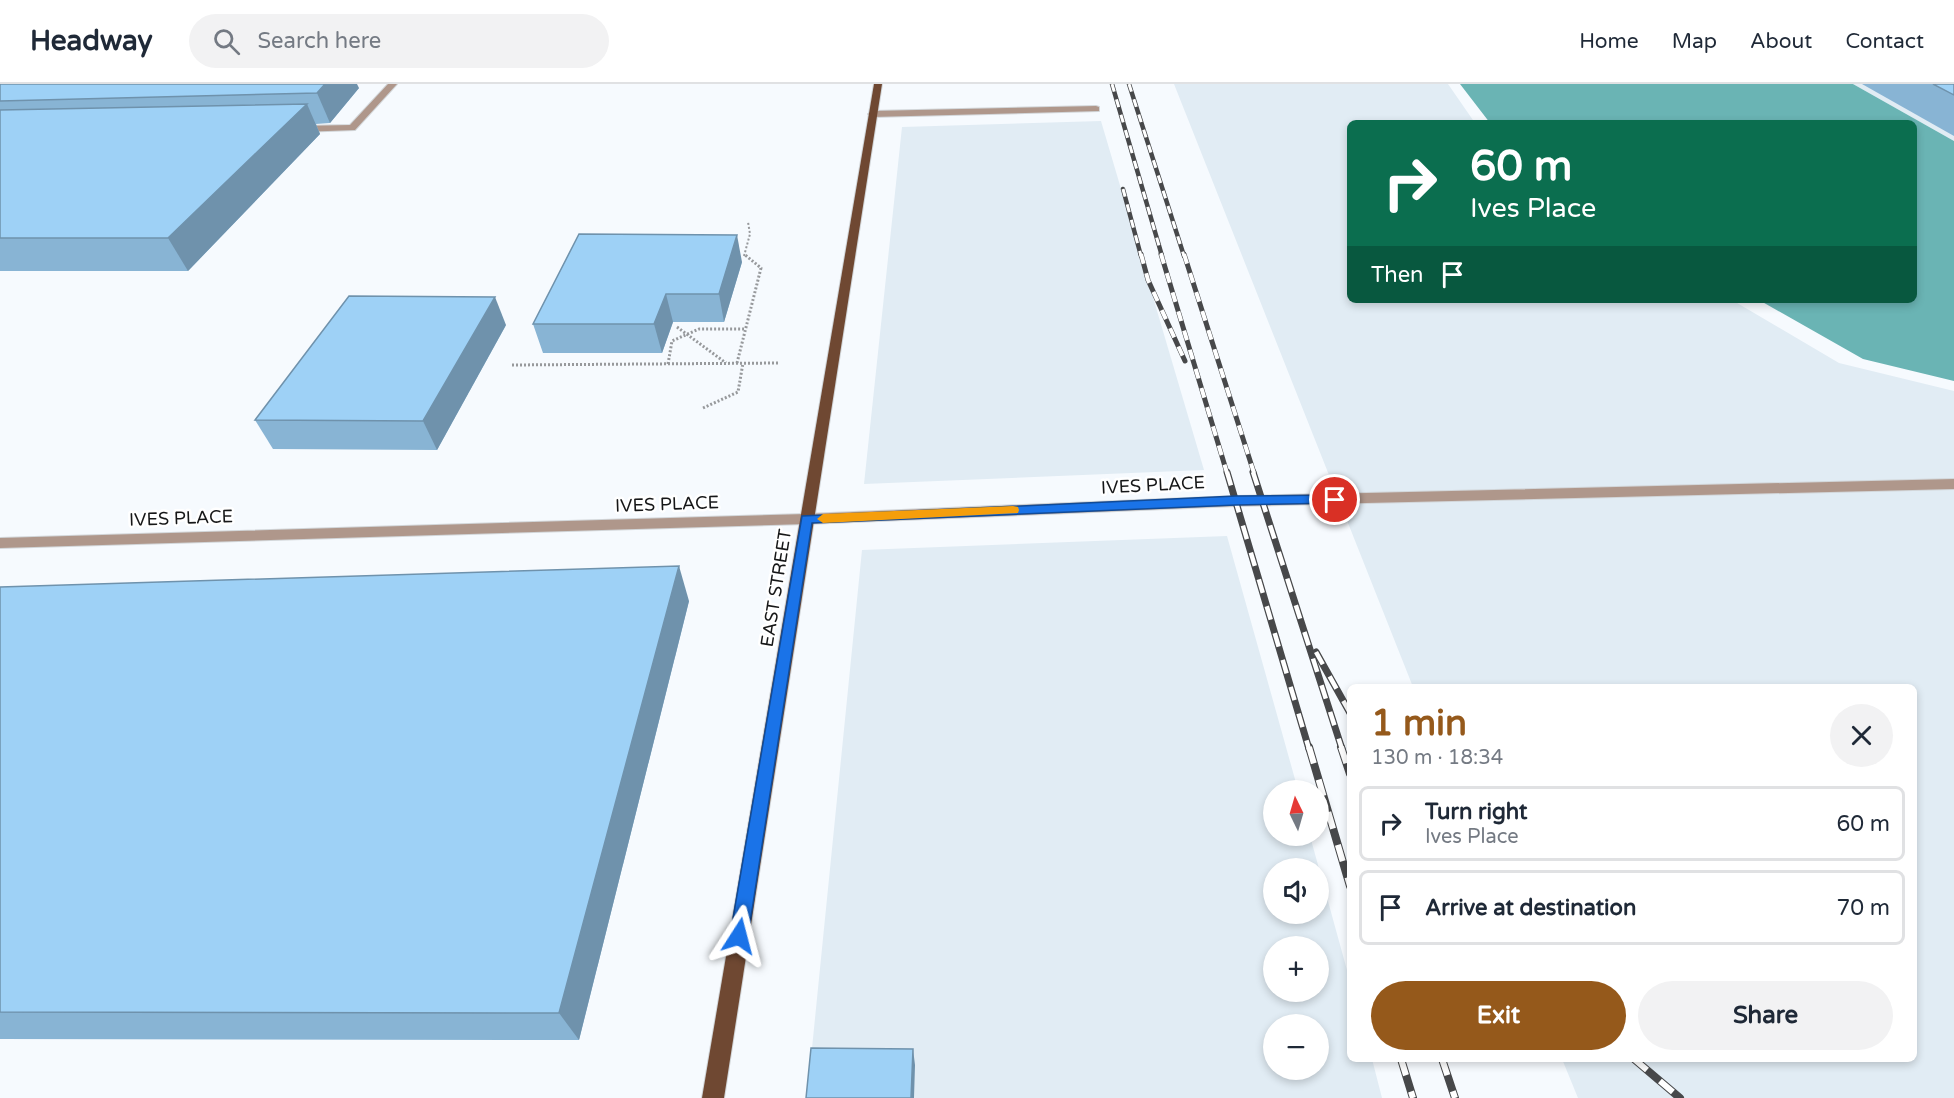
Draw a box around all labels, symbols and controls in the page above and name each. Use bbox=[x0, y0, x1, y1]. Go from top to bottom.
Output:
search box bbox=[189, 14, 609, 68]
text: Headway bbox=[30, 24, 153, 58]
icon: search bbox=[210, 25, 243, 58]
text: Search here bbox=[258, 28, 381, 54]
text: Home bbox=[1579, 29, 1639, 54]
text: Map bbox=[1672, 29, 1717, 54]
text: About bbox=[1750, 29, 1812, 54]
text: Contact bbox=[1845, 29, 1924, 54]
text: 60 m bbox=[1470, 141, 1572, 192]
icon: right bbox=[1371, 144, 1449, 222]
text: Ives Place bbox=[1470, 192, 1596, 225]
icon: arrive bbox=[1436, 258, 1469, 291]
text: Then bbox=[1371, 262, 1424, 288]
street label: IVES PLACE bbox=[1100, 471, 1206, 499]
pin bbox=[1309, 474, 1360, 525]
icon: arrive bbox=[1318, 483, 1351, 516]
street label: IVES PLACE bbox=[615, 491, 719, 517]
street label: IVES PLACE bbox=[129, 505, 233, 531]
street label: EAST STREET bbox=[756, 527, 796, 649]
text: 1 min bbox=[1371, 702, 1467, 745]
button: close bbox=[1830, 704, 1893, 767]
text: 130 m · 18:34 bbox=[1371, 746, 1503, 770]
north arrow bbox=[1263, 780, 1329, 846]
map controls bbox=[1263, 780, 1329, 1080]
text: Turn right bbox=[1425, 799, 1527, 825]
icon: right bbox=[1374, 807, 1407, 840]
text: 60 m bbox=[1836, 811, 1890, 837]
text: Ives Place bbox=[1425, 825, 1519, 849]
button: sound bbox=[1263, 858, 1329, 924]
icon: arrive bbox=[1374, 891, 1407, 924]
text: Arrive at destination bbox=[1425, 895, 1636, 921]
text: 70 m bbox=[1836, 895, 1890, 921]
position arrow bbox=[707, 904, 771, 968]
button: + bbox=[1263, 936, 1329, 1002]
button: Exit bbox=[1371, 981, 1626, 1050]
button: Share bbox=[1638, 981, 1893, 1050]
button: − bbox=[1263, 1014, 1329, 1080]

